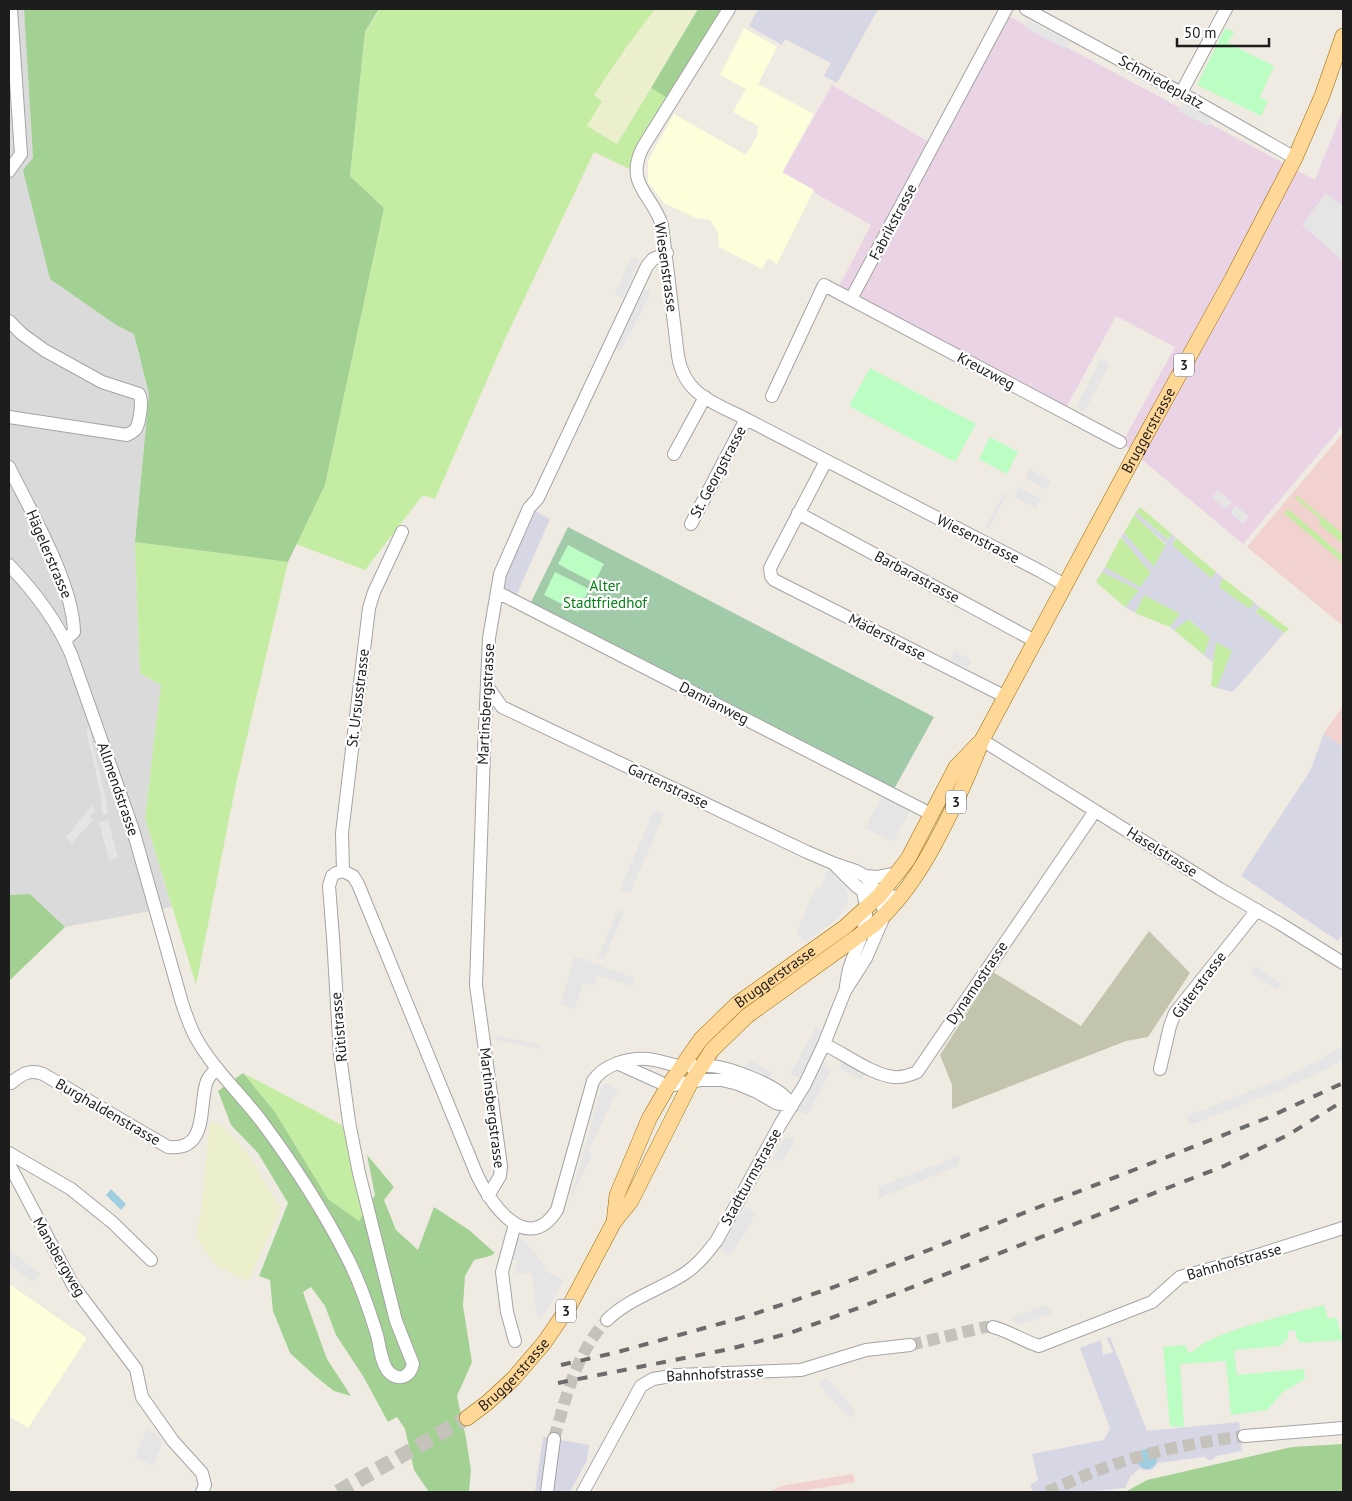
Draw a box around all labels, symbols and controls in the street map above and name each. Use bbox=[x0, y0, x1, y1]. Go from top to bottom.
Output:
scale bar bbox=[1177, 15, 1270, 47]
text: 50 m bbox=[1184, 23, 1217, 42]
street label: Schmiedeplatz bbox=[1115, 50, 1207, 113]
street label: Fabrikstrasse bbox=[865, 180, 921, 263]
street label: Wiesenstrasse bbox=[651, 221, 682, 313]
street label: Kreuzweg bbox=[954, 347, 1018, 394]
road number: 3 bbox=[1174, 354, 1194, 376]
street label: Bruggerstrasse bbox=[1117, 384, 1179, 476]
street label: St. Georgstrasse bbox=[685, 423, 750, 521]
street label: Hägelerstrasse bbox=[22, 507, 77, 601]
street label: Wiesenstrasse bbox=[934, 510, 1023, 568]
street label: Barbarastrasse bbox=[871, 546, 963, 607]
park label: Alter Stadtfriedhof bbox=[563, 576, 648, 612]
street label: Mäderstrasse bbox=[845, 609, 929, 664]
street label: Martinsbergstrasse bbox=[473, 643, 498, 765]
street label: St. Ursusstrasse bbox=[342, 648, 373, 748]
street label: Damianweg bbox=[676, 677, 752, 728]
street label: Allmendstrasse bbox=[94, 740, 143, 838]
street label: Gartenstrasse bbox=[625, 759, 712, 813]
road number: 3 bbox=[946, 790, 966, 814]
street label: Haselstrasse bbox=[1123, 822, 1201, 881]
street label: Dynamostrasse bbox=[942, 937, 1011, 1028]
street label: Bruggerstrasse bbox=[730, 941, 819, 1012]
street label: Güterstrasse bbox=[1167, 947, 1230, 1022]
street label: Rütistrasse bbox=[326, 991, 351, 1063]
street label: Martinsbergstrasse bbox=[476, 1046, 509, 1169]
street label: Burghaldenstrasse bbox=[52, 1074, 164, 1149]
street label: Stadtturmstrasse bbox=[716, 1125, 785, 1229]
street label: Mansbergweg bbox=[29, 1213, 90, 1300]
street label: Bahnhofstrasse bbox=[1184, 1239, 1283, 1284]
road number: 3 bbox=[556, 1300, 576, 1322]
street label: Bruggerstrasse bbox=[474, 1334, 553, 1415]
street label: Bahnhofstrasse bbox=[666, 1361, 764, 1386]

